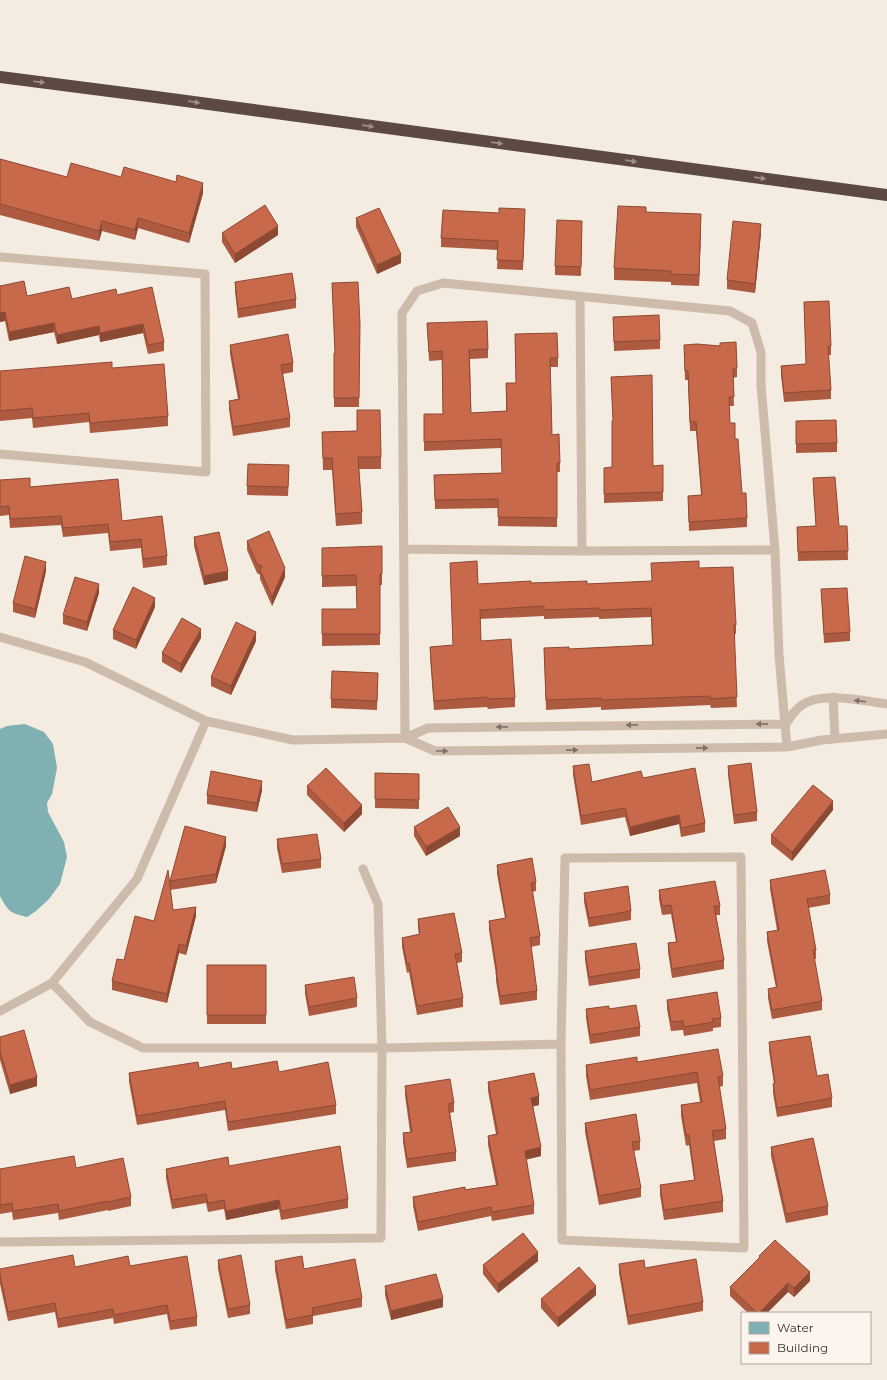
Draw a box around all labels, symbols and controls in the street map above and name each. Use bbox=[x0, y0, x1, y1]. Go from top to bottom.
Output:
one-way arrow bbox=[33, 79, 45, 85]
one-way arrow bbox=[188, 99, 200, 105]
one-way arrow bbox=[362, 123, 374, 129]
one-way arrow bbox=[491, 140, 503, 146]
one-way arrow bbox=[625, 158, 637, 164]
one-way arrow bbox=[754, 175, 766, 181]
one-way arrow bbox=[854, 697, 866, 704]
one-way arrow bbox=[755, 721, 768, 727]
one-way arrow bbox=[625, 722, 638, 728]
one-way arrow bbox=[495, 724, 508, 730]
one-way arrow bbox=[696, 745, 709, 751]
one-way arrow bbox=[566, 747, 579, 753]
one-way arrow bbox=[436, 748, 449, 754]
legend bbox=[741, 1312, 871, 1364]
text: Water bbox=[777, 1320, 814, 1335]
text: Building bbox=[777, 1340, 828, 1355]

